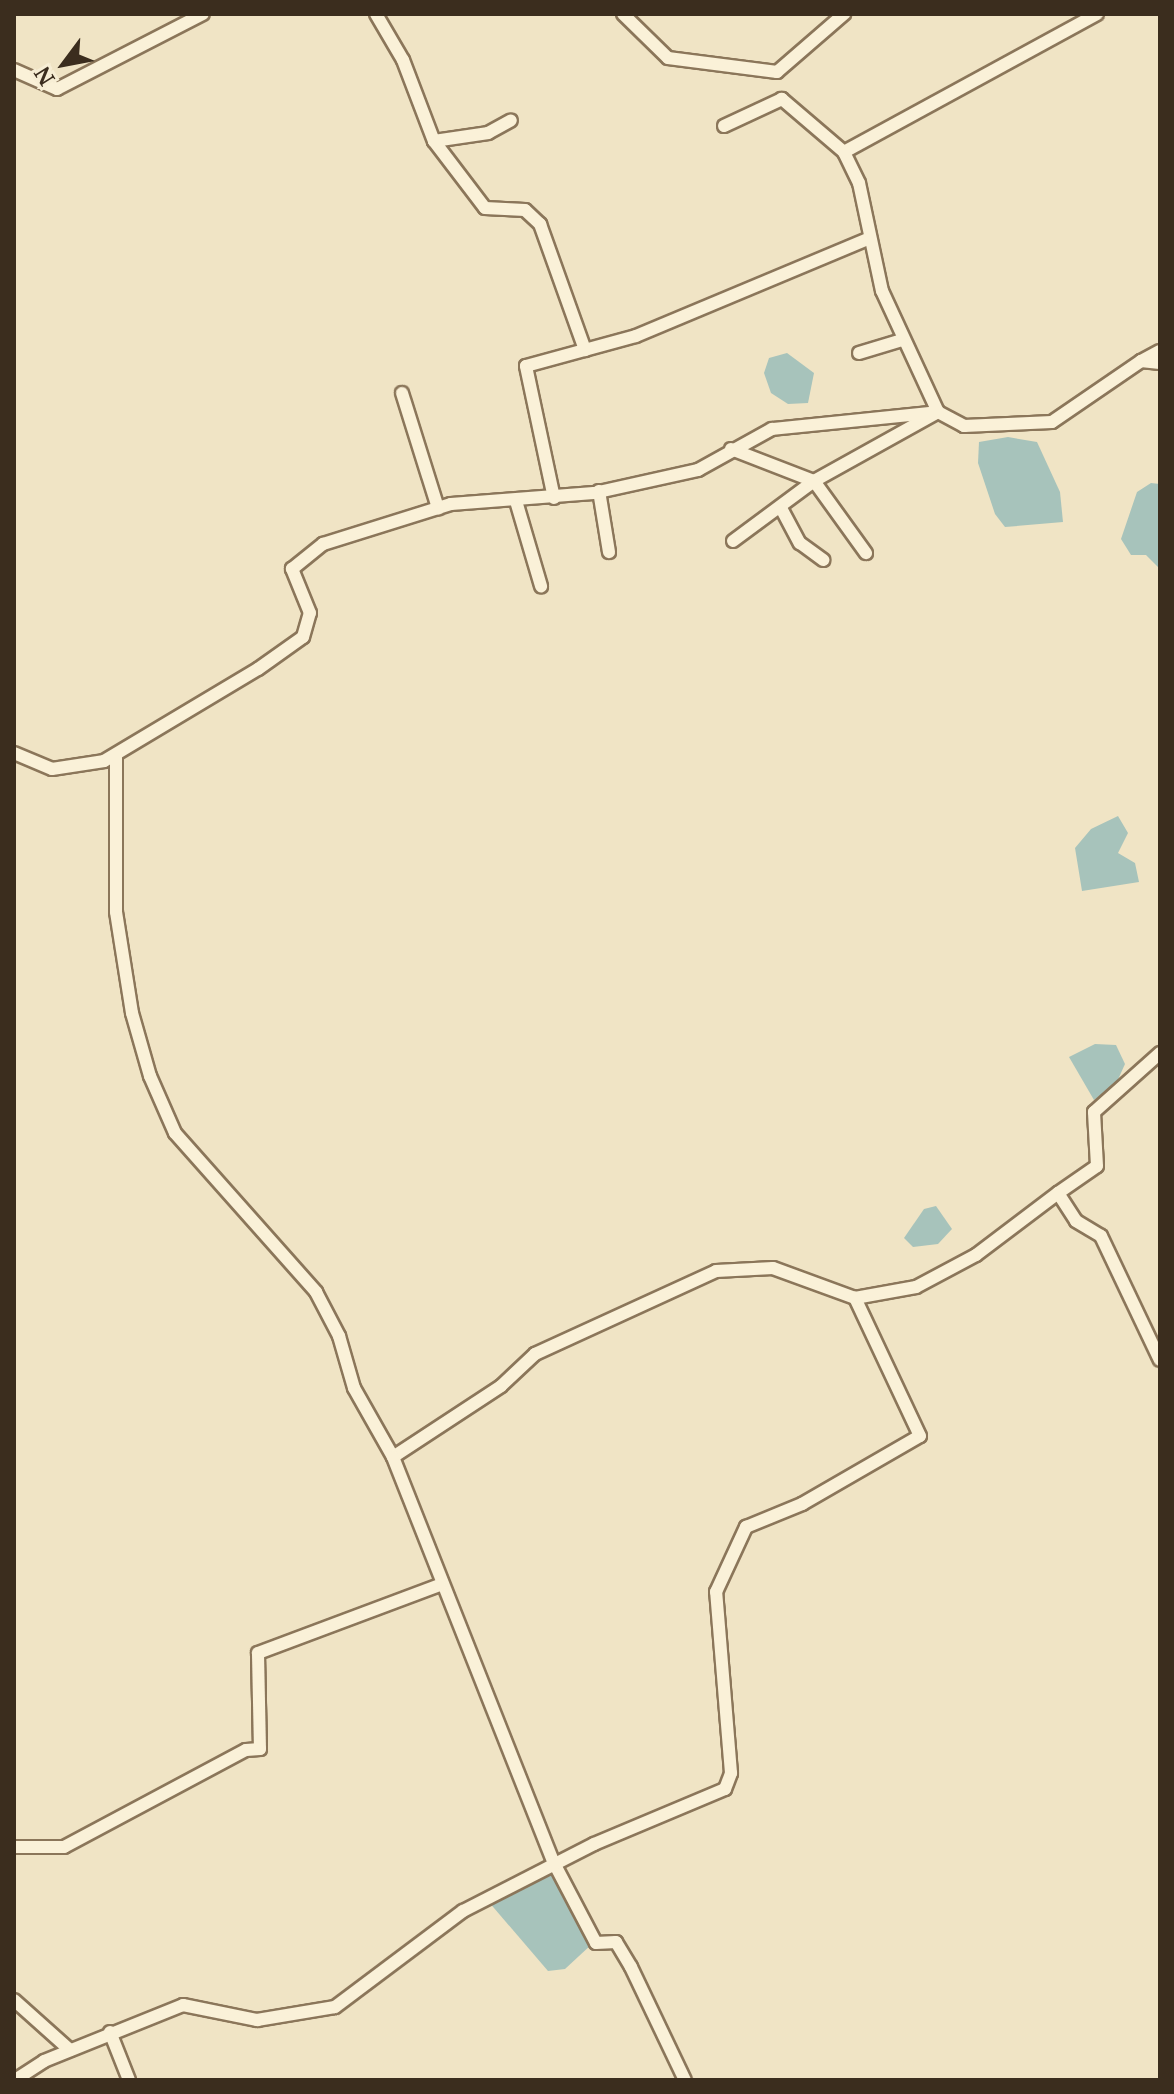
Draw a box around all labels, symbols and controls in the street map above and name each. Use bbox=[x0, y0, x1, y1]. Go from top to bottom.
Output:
north arrow bbox=[24, 24, 104, 104]
text: N bbox=[26, 61, 61, 92]

